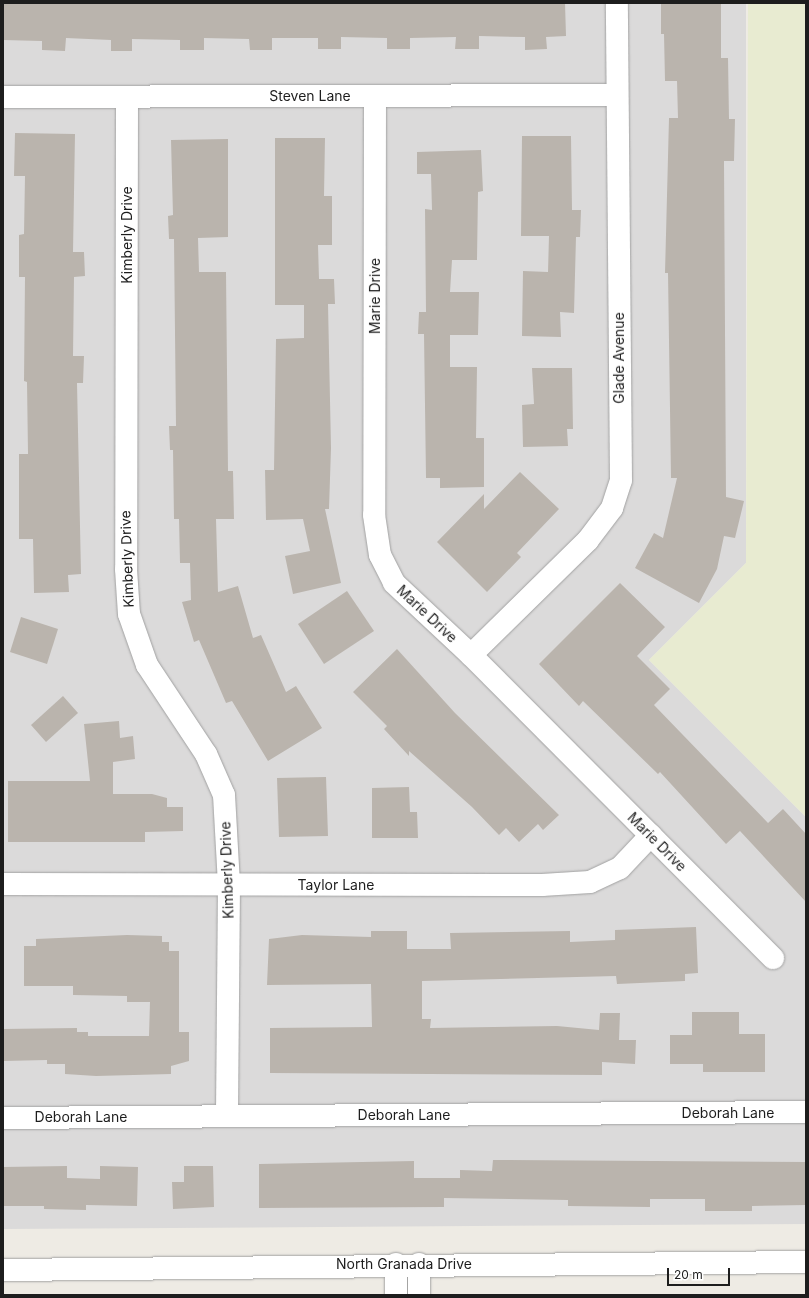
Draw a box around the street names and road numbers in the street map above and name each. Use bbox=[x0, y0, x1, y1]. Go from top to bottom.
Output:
street label: Steven Lane bbox=[269, 88, 351, 104]
street label: Kimberly Drive bbox=[119, 186, 135, 284]
street label: Marie Drive bbox=[367, 258, 383, 334]
street label: Glade Avenue bbox=[611, 312, 627, 404]
street label: Kimberly Drive bbox=[117, 510, 137, 608]
street label: Marie Drive bbox=[393, 582, 461, 646]
street label: Marie Drive bbox=[624, 809, 690, 875]
street label: Kimberly Drive bbox=[217, 821, 237, 919]
street label: Taylor Lane bbox=[298, 877, 374, 893]
street label: Deborah Lane bbox=[682, 1105, 774, 1121]
street label: Deborah Lane bbox=[358, 1107, 450, 1123]
street label: Deborah Lane bbox=[35, 1109, 127, 1125]
street label: North Granada Drive bbox=[336, 1256, 472, 1272]

